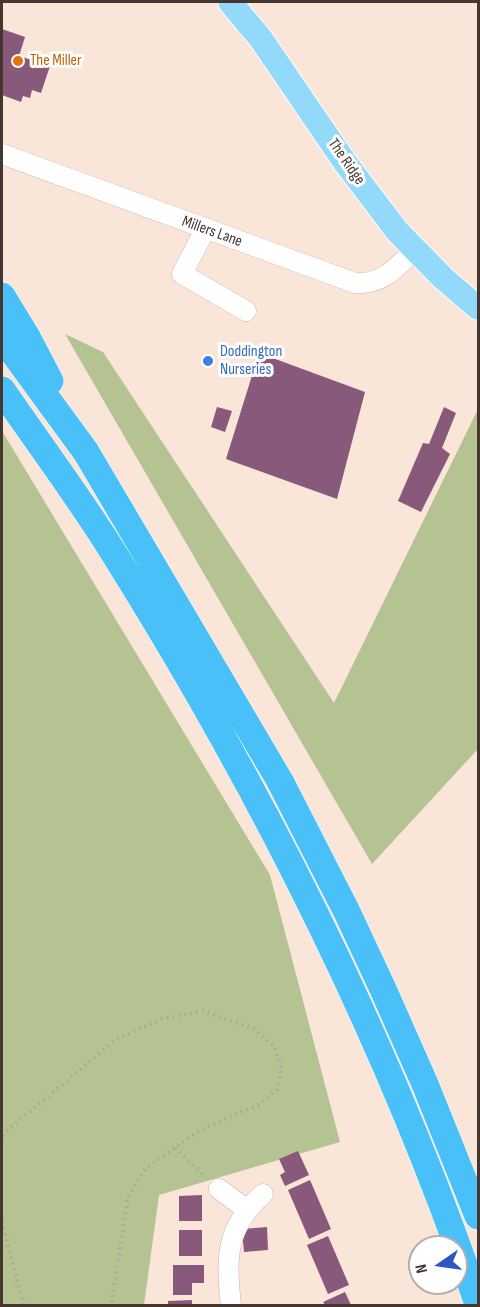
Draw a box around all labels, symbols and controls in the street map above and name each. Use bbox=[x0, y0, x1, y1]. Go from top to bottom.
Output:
place label: The Miller bbox=[30, 51, 82, 71]
marker: The Miller bbox=[11, 54, 25, 68]
street label: The Ridge bbox=[323, 135, 369, 189]
street label: Millers Lane bbox=[179, 212, 245, 252]
place label: Doddington Nurseries bbox=[220, 342, 282, 380]
marker: Doddington Nurseries bbox=[201, 354, 215, 368]
north arrow bbox=[408, 1235, 468, 1295]
text: N bbox=[412, 1262, 432, 1275]

